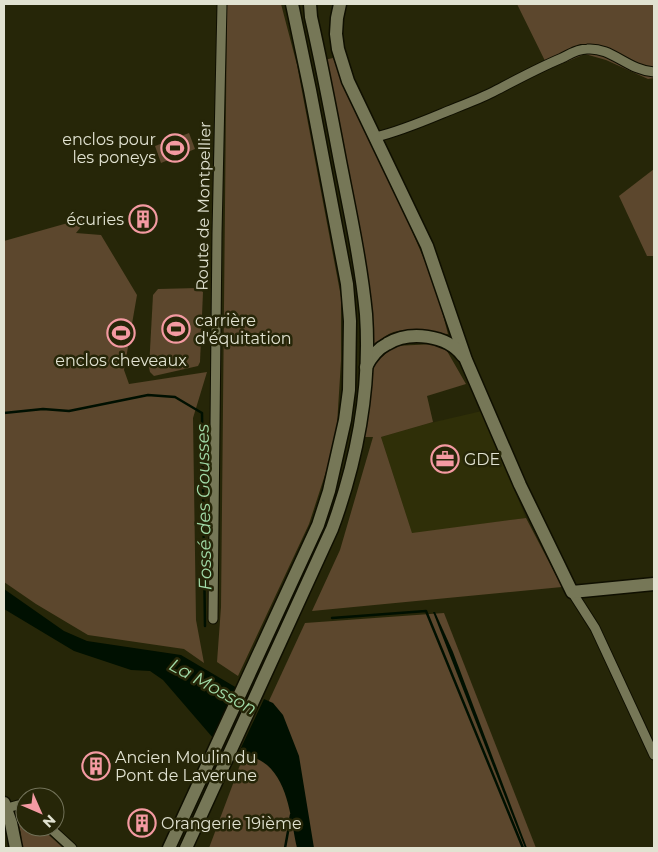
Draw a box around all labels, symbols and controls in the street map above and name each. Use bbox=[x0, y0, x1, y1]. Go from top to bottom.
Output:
street label: Route de Montpellier bbox=[193, 121, 214, 291]
place label: enclos pour les poneys bbox=[62, 130, 156, 167]
sports icon: enclos pour les poneys bbox=[160, 133, 190, 163]
building icon: écuries bbox=[128, 204, 158, 234]
place label: écuries bbox=[67, 210, 124, 229]
place label: carrière d'équitation bbox=[195, 311, 292, 348]
sports icon: carrière d'équitation bbox=[161, 314, 191, 344]
sports icon: enclos cheveaux bbox=[106, 318, 136, 348]
place label: enclos cheveaux bbox=[55, 351, 187, 370]
water label: Fossé des Gousses bbox=[192, 423, 216, 590]
office icon: GDE bbox=[430, 444, 460, 474]
place label: GDE bbox=[464, 450, 500, 469]
water label: La Mosson bbox=[165, 654, 261, 720]
place label: Ancien Moulin du Pont de Laverune bbox=[115, 748, 257, 785]
building icon: Ancien Moulin du Pont de Laverune bbox=[81, 751, 111, 781]
north arrow bbox=[15, 787, 65, 837]
building icon: Orangerie 19ième bbox=[127, 808, 157, 838]
text: N bbox=[39, 811, 60, 832]
place label: Orangerie 19ième bbox=[161, 814, 302, 833]

